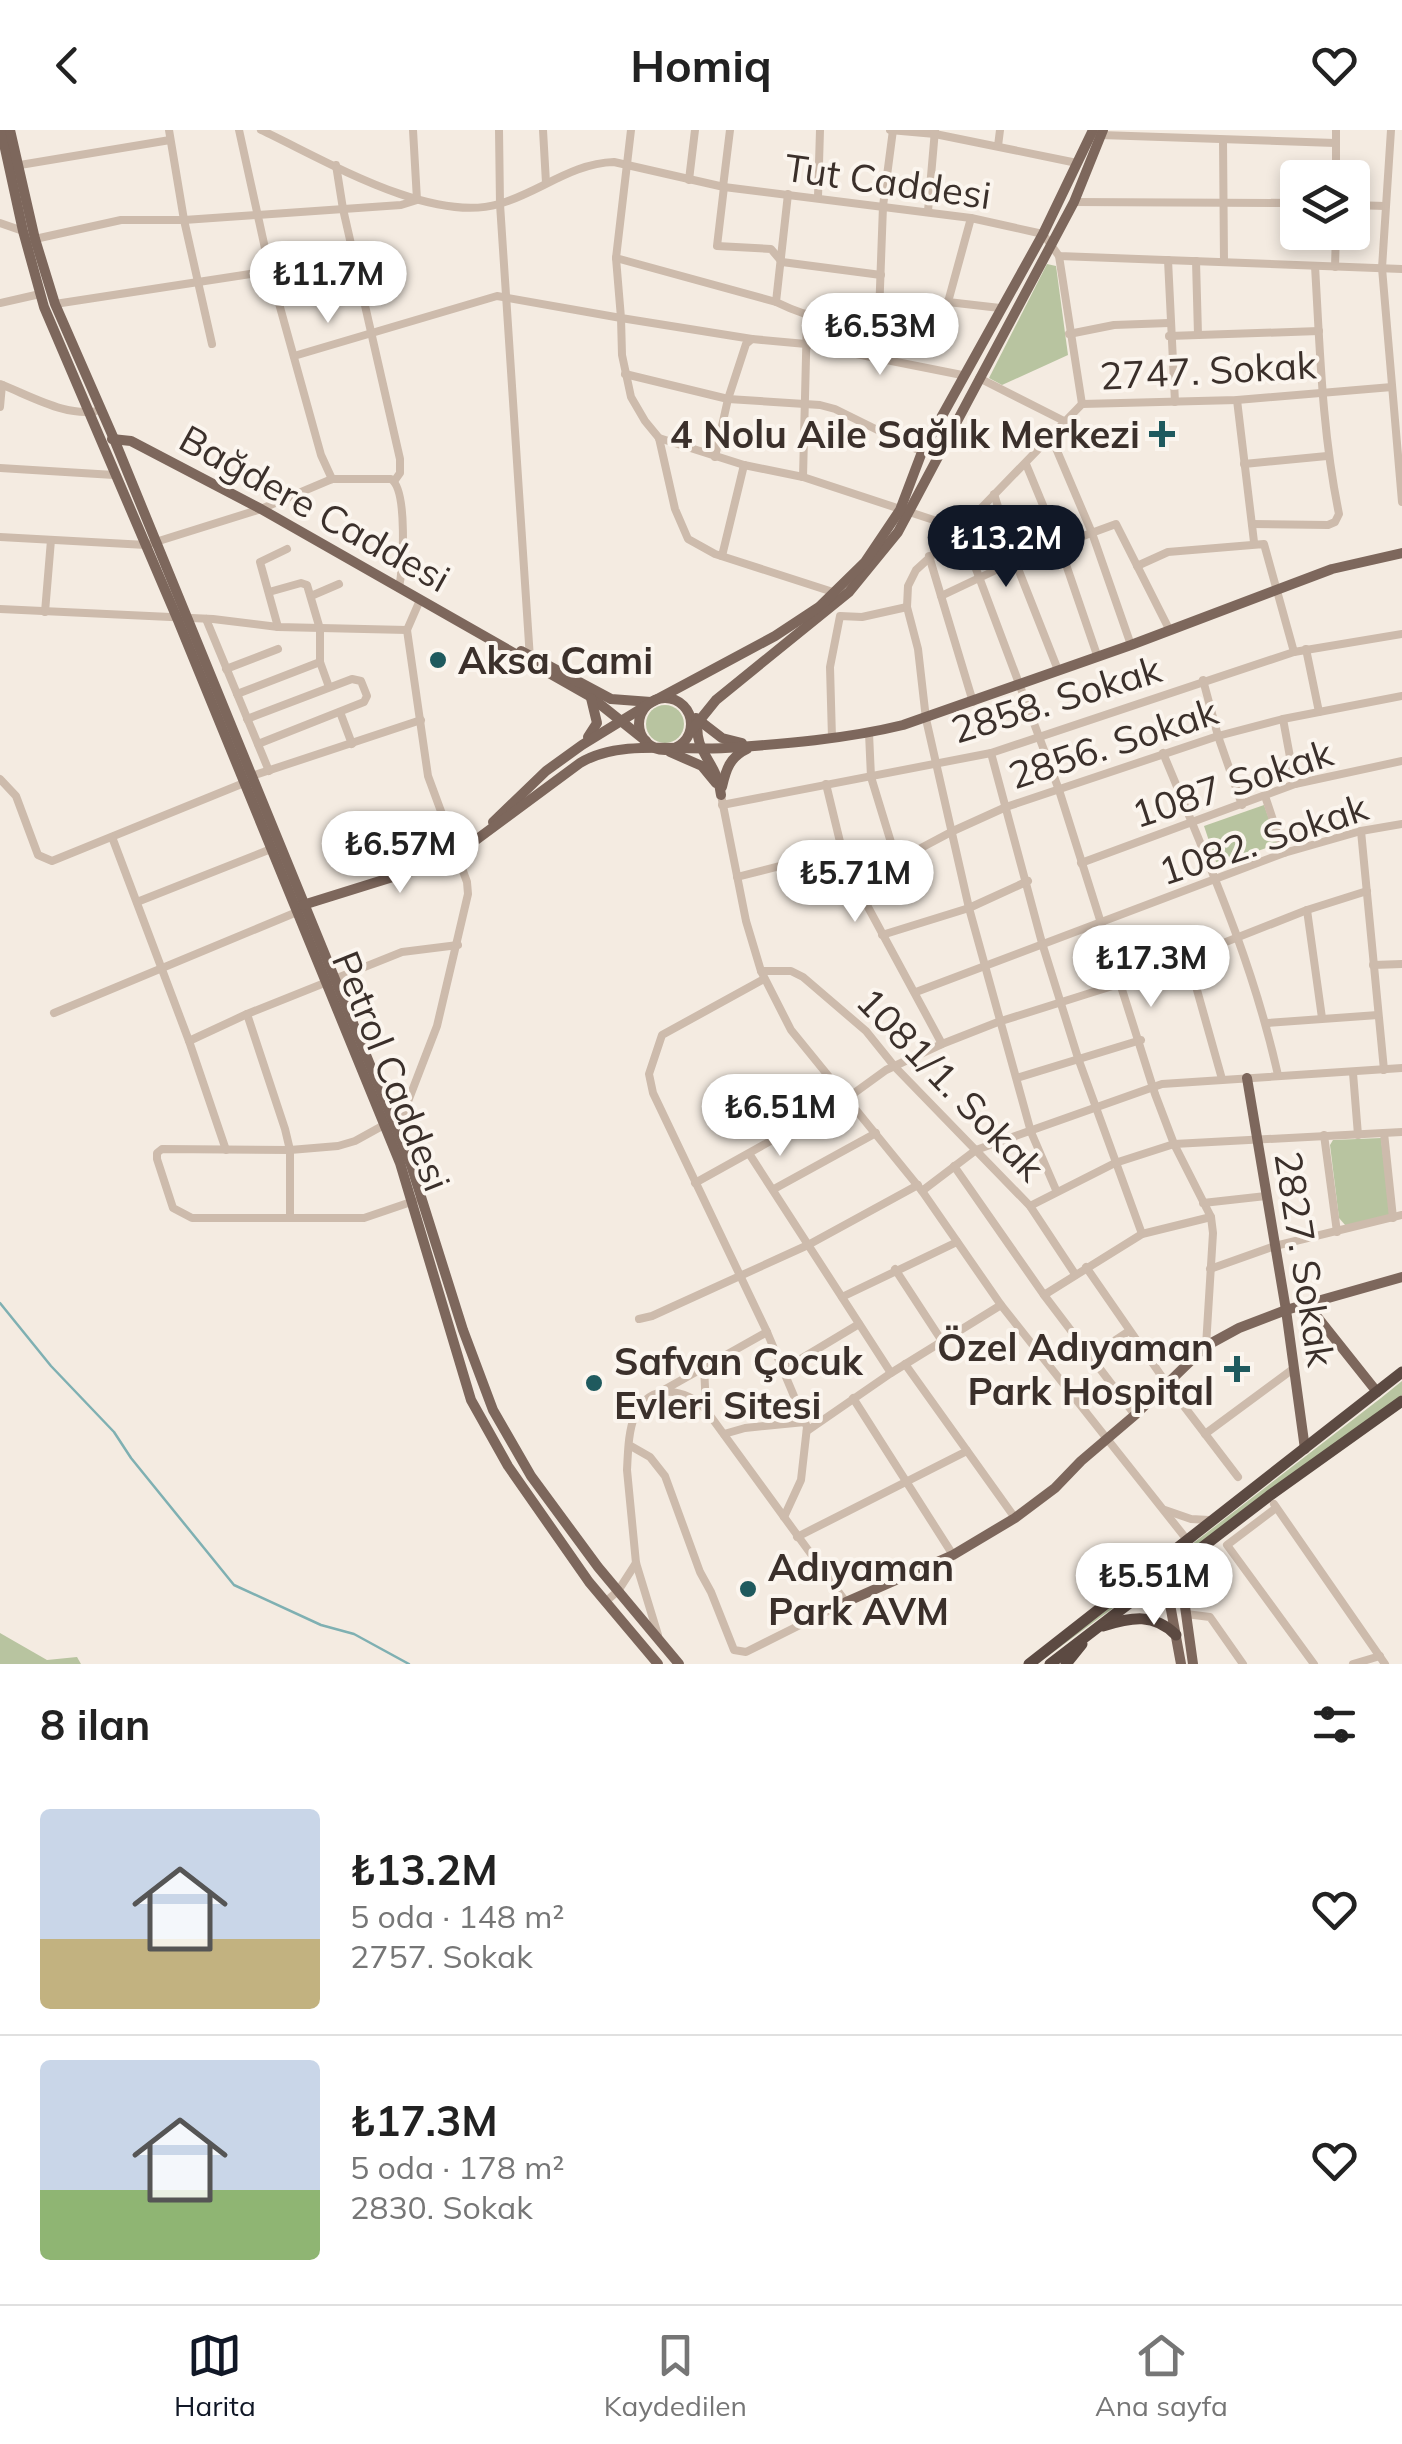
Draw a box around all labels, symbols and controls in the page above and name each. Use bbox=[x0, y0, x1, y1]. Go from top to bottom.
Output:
text: Homiq bbox=[630, 37, 772, 93]
icon: back bbox=[40, 38, 95, 93]
icon: heart bbox=[1307, 38, 1362, 93]
street label: Tut Caddesi bbox=[782, 143, 994, 219]
map controls bbox=[1280, 160, 1370, 250]
button: layers bbox=[1280, 160, 1370, 250]
pin: ₺11.7M bbox=[247, 241, 409, 326]
text: ₺11.7M bbox=[272, 253, 384, 293]
pin: ₺6.53M bbox=[799, 293, 961, 378]
text: ₺6.53M bbox=[824, 305, 936, 345]
street label: 2747. Sokak bbox=[1098, 340, 1318, 400]
place label: 4 Nolu Aile Sağlık Merkezi bbox=[670, 410, 1140, 458]
street label: Bağdere Caddesi bbox=[172, 414, 458, 602]
marker: 4 Nolu Aile Sağlık Merkezi bbox=[1149, 421, 1175, 447]
pin: ₺13.2M bbox=[925, 505, 1087, 590]
text: ₺13.2M bbox=[950, 517, 1062, 557]
place label: Aksa Cami bbox=[458, 636, 653, 684]
street label: 2858. Sokak bbox=[945, 644, 1167, 754]
marker: Aksa Cami bbox=[427, 649, 449, 671]
street label: 2856. Sokak bbox=[1002, 687, 1224, 799]
street label: 1087 Sokak bbox=[1126, 728, 1339, 838]
street label: 1082. Sokak bbox=[1152, 783, 1374, 895]
pin: ₺6.57M bbox=[319, 811, 481, 896]
text: ₺6.57M bbox=[344, 823, 456, 863]
pin: ₺5.71M bbox=[774, 840, 936, 925]
text: ₺5.71M bbox=[799, 852, 911, 892]
pin: ₺17.3M bbox=[1070, 925, 1232, 1010]
text: ₺17.3M bbox=[1095, 937, 1207, 977]
street label: Petrol Caddesi bbox=[322, 944, 462, 1198]
street label: 1081/1. Sokak bbox=[847, 977, 1056, 1191]
pin: ₺6.51M bbox=[699, 1074, 861, 1159]
text: ₺6.51M bbox=[724, 1086, 836, 1126]
street label: 2827. Sokak bbox=[1264, 1148, 1346, 1370]
place label: Özel Adıyaman Park Hospital bbox=[937, 1323, 1214, 1415]
place label: Safvan Çocuk Evleri Sitesi bbox=[614, 1337, 864, 1429]
marker: Özel Adıyaman Park Hospital bbox=[1224, 1356, 1250, 1382]
marker: Safvan Çocuk Evleri Sitesi bbox=[583, 1372, 605, 1394]
place label: Adıyaman Park AVM bbox=[768, 1543, 954, 1635]
pin: ₺5.51M bbox=[1073, 1543, 1235, 1628]
text: ₺5.51M bbox=[1098, 1555, 1210, 1595]
marker: Adıyaman Park AVM bbox=[737, 1578, 759, 1600]
icon: filters bbox=[1307, 1697, 1362, 1752]
text: 8 ilan bbox=[40, 1698, 150, 1751]
text: ₺13.2M bbox=[350, 1843, 498, 1896]
icon: home bbox=[120, 1849, 240, 1969]
icon: heart bbox=[1307, 1882, 1362, 1937]
text: 5 oda · 148 m² bbox=[350, 1896, 565, 1936]
text: 2757. Sokak bbox=[350, 1936, 533, 1976]
text: ₺17.3M bbox=[350, 2094, 498, 2147]
icon: home bbox=[120, 2100, 240, 2220]
icon: heart bbox=[1307, 2133, 1362, 2188]
text: 5 oda · 178 m² bbox=[350, 2147, 565, 2187]
text: 2830. Sokak bbox=[350, 2187, 533, 2227]
tab: Harita bbox=[174, 2328, 256, 2423]
tab: Kaydedilen bbox=[604, 2328, 747, 2423]
tab: Ana sayfa bbox=[1095, 2328, 1228, 2423]

